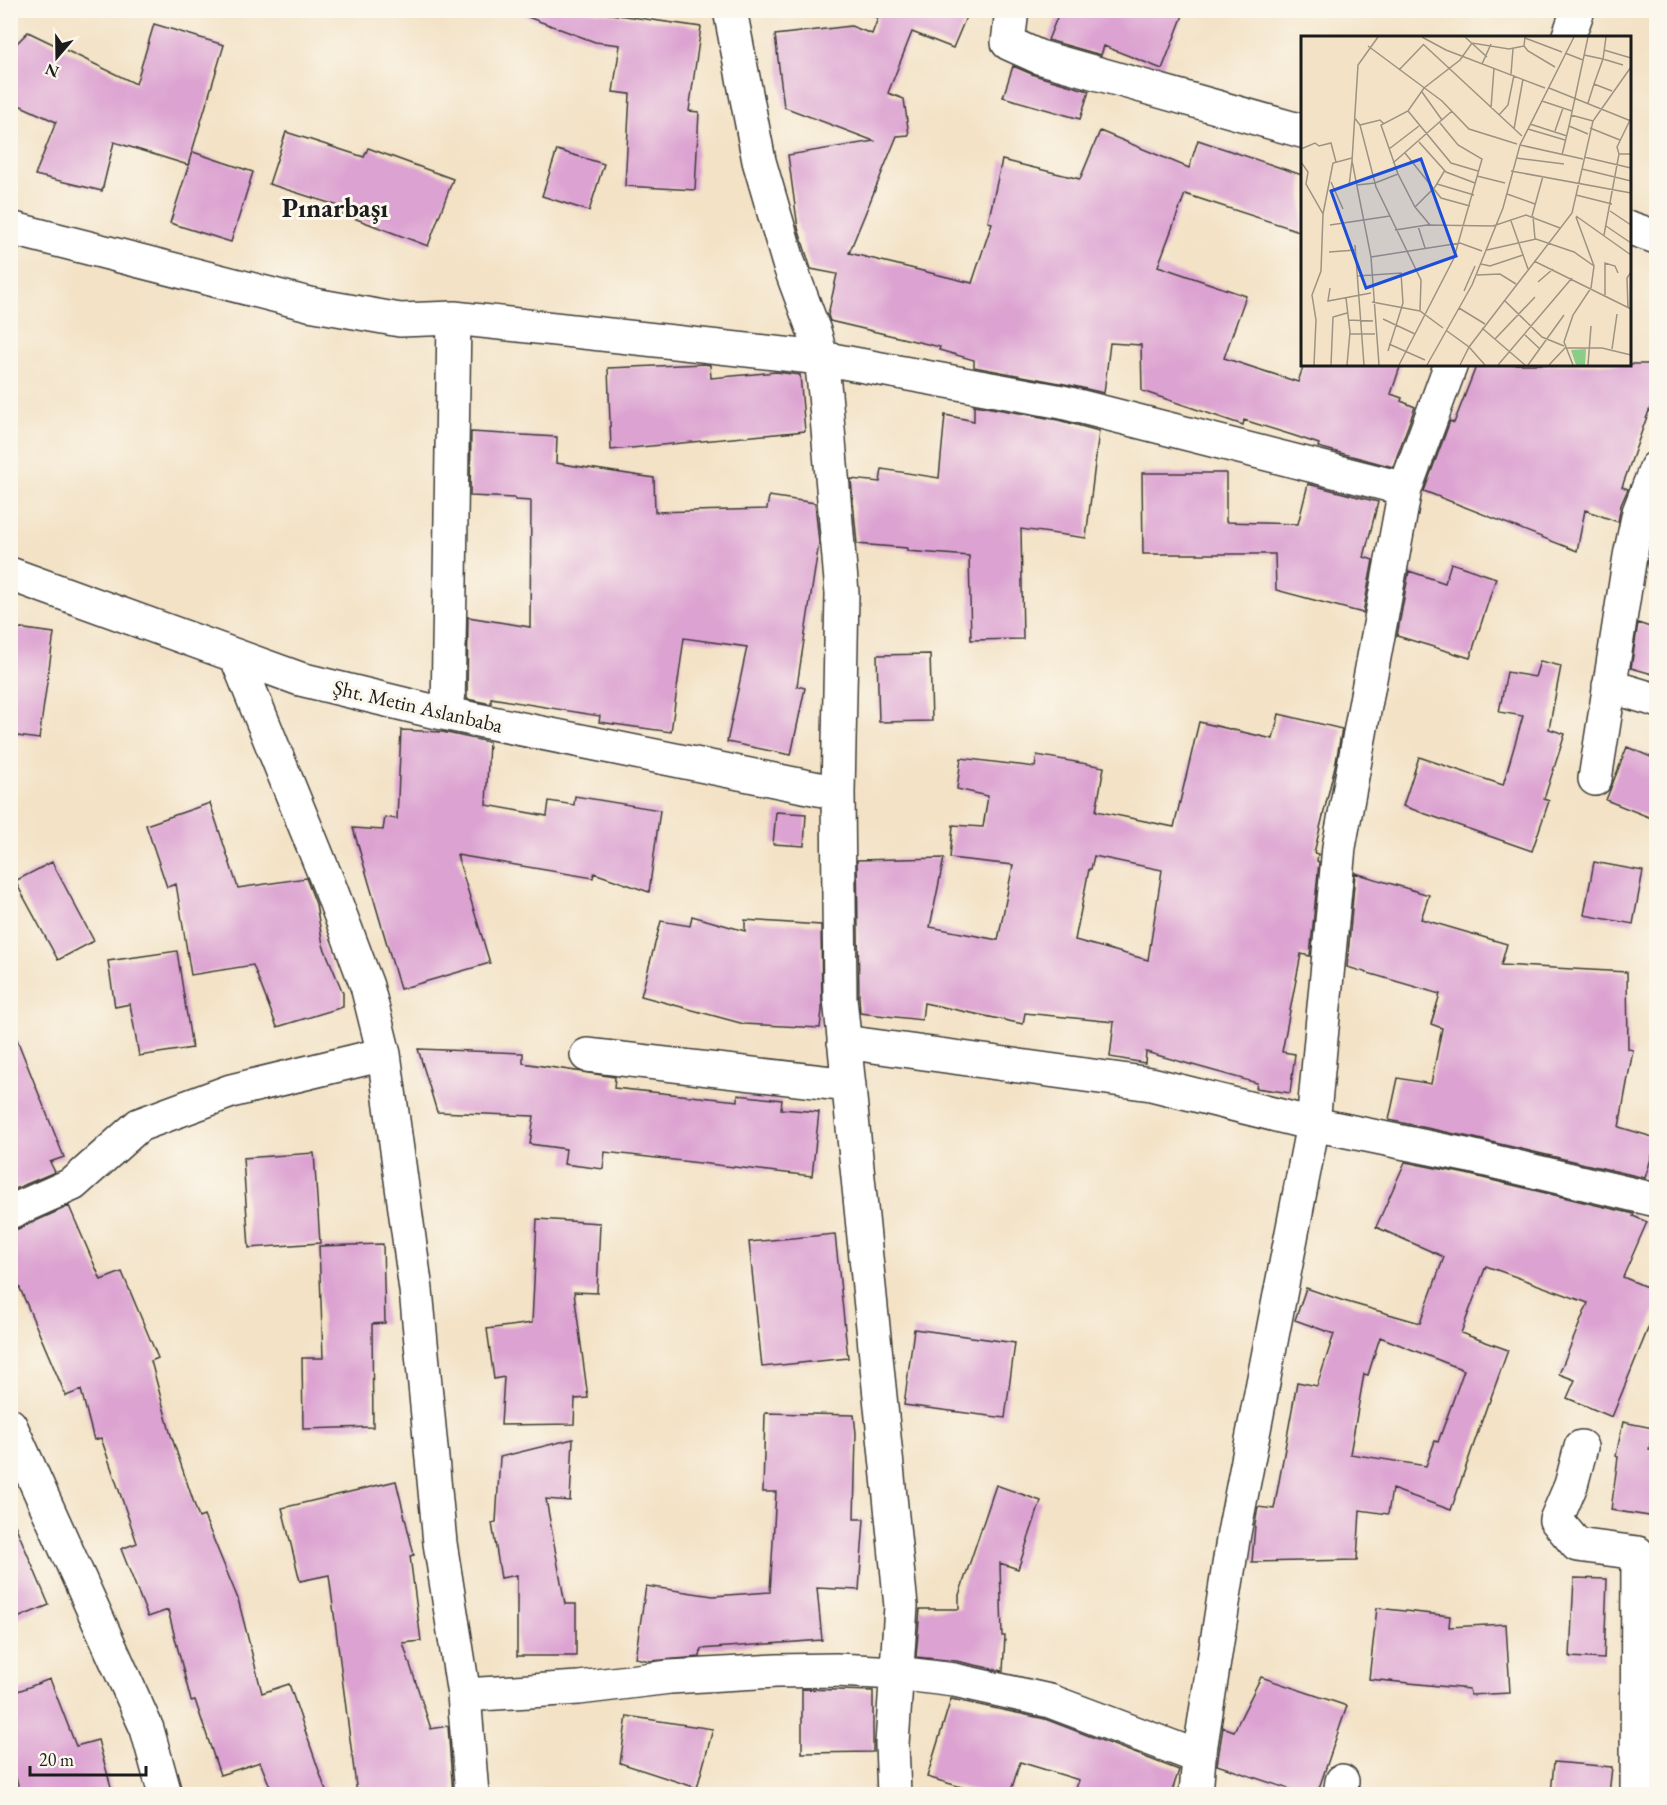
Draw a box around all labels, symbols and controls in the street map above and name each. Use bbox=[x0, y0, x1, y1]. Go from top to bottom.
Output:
north arrow bbox=[27, 27, 87, 87]
inset map bbox=[1301, 36, 1631, 366]
text: N bbox=[42, 59, 62, 83]
district label: Pınarbaşı bbox=[282, 190, 388, 225]
street label: Şht. Metin Aslanbaba bbox=[331, 673, 506, 739]
scale bar bbox=[30, 1739, 146, 1777]
text: 20 m bbox=[39, 1748, 74, 1771]

